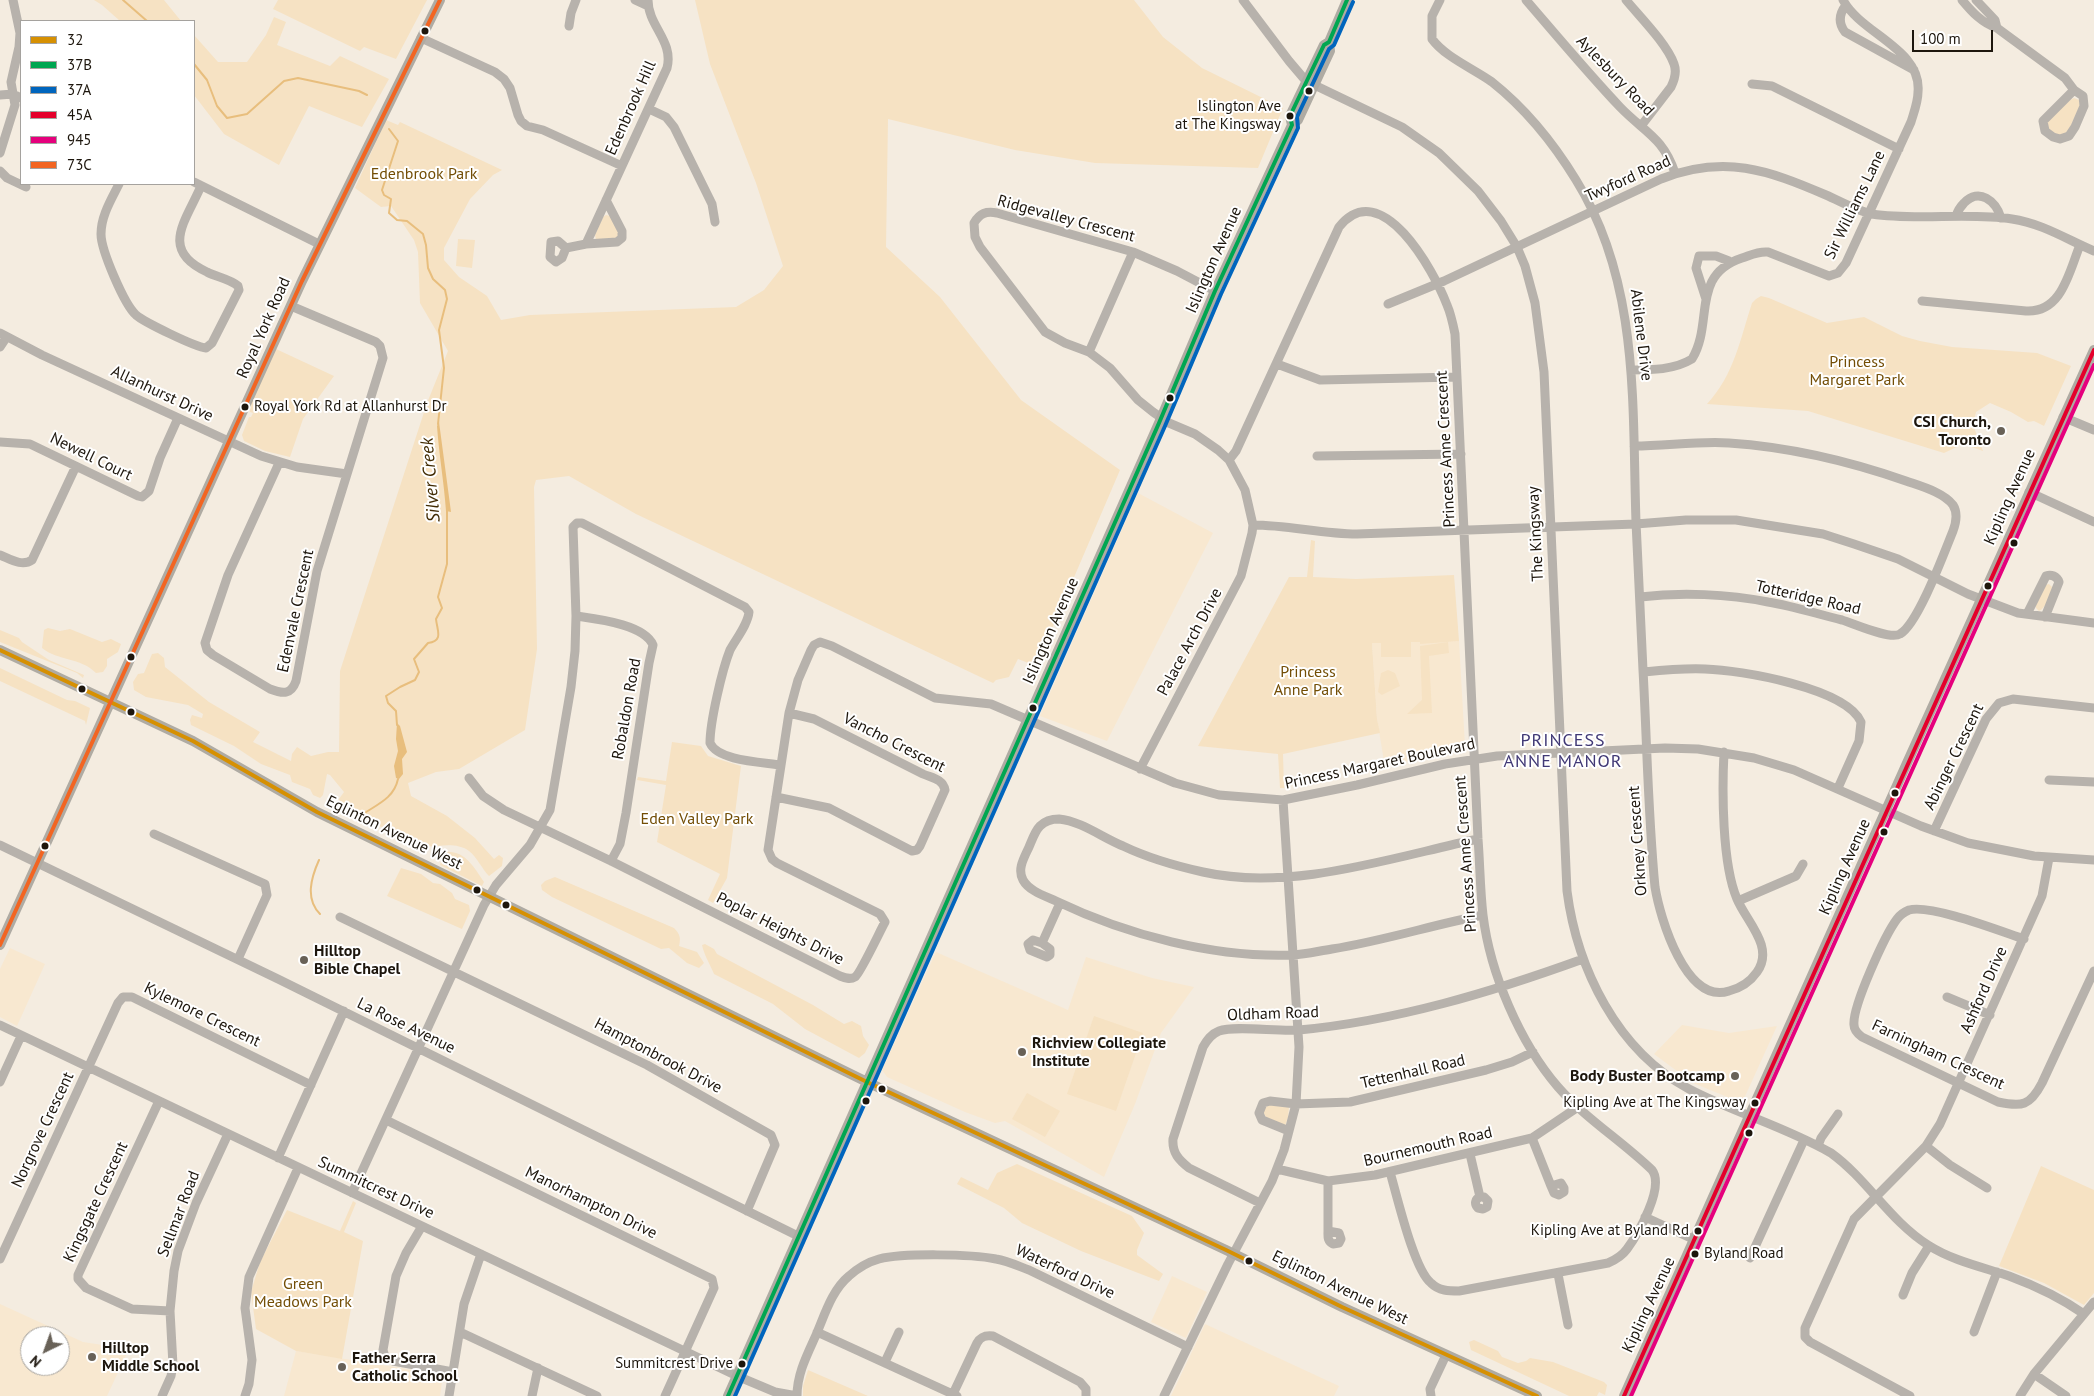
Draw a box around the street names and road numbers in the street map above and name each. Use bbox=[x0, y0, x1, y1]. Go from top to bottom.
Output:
street label: Aylesbury Road bbox=[1572, 32, 1658, 120]
street label: Edenbrook Hill bbox=[602, 58, 660, 158]
street label: Sir Williams Lane bbox=[1820, 148, 1890, 262]
street label: Twyford Road bbox=[1582, 152, 1674, 206]
street label: Ridgevalley Crescent bbox=[995, 191, 1137, 247]
street label: Islington Avenue bbox=[1182, 204, 1246, 316]
street label: Royal York Road bbox=[233, 274, 295, 382]
street label: Abilene Drive bbox=[1626, 288, 1656, 382]
street label: Allanhurst Drive bbox=[108, 362, 216, 426]
street label: Princess Anne Crescent bbox=[1432, 370, 1460, 528]
street label: Newell Court bbox=[47, 429, 135, 485]
street label: Kipling Avenue bbox=[1980, 446, 2040, 548]
street label: The Kingsway bbox=[1524, 486, 1548, 582]
street label: Edenvale Crescent bbox=[274, 548, 318, 674]
street label: Islington Avenue bbox=[1019, 575, 1083, 687]
street label: Totteridge Road bbox=[1754, 577, 1862, 619]
street label: Palace Arch Drive bbox=[1154, 585, 1226, 699]
street label: Robaldon Road bbox=[609, 657, 645, 761]
street label: Abinger Crescent bbox=[1920, 701, 1988, 813]
street label: Vancho Crescent bbox=[840, 709, 948, 777]
street label: Princess Margaret Boulevard bbox=[1283, 734, 1477, 794]
street label: Princess Anne Crescent bbox=[1451, 775, 1481, 933]
street label: Orkney Crescent bbox=[1625, 785, 1651, 897]
street label: Eglinton Avenue West bbox=[323, 792, 465, 874]
street label: Kipling Avenue bbox=[1815, 816, 1875, 918]
street label: Poplar Heights Drive bbox=[713, 889, 847, 969]
street label: Ashford Drive bbox=[1956, 944, 2012, 1036]
street label: Kylemore Crescent bbox=[141, 979, 263, 1051]
street label: La Rose Avenue bbox=[354, 994, 458, 1058]
street label: Oldham Road bbox=[1227, 1003, 1319, 1025]
street label: Hamptonbrook Drive bbox=[591, 1014, 725, 1098]
street label: Farningham Crescent bbox=[1869, 1016, 2007, 1094]
street label: Tettenhall Road bbox=[1359, 1051, 1467, 1093]
street label: Norgrove Crescent bbox=[8, 1069, 78, 1191]
street label: Bournemouth Road bbox=[1362, 1123, 1494, 1171]
street label: Kingsgate Crescent bbox=[60, 1139, 132, 1265]
street label: Summitcrest Drive bbox=[315, 1153, 437, 1223]
street label: Manorhampton Drive bbox=[522, 1163, 660, 1243]
street label: Sellmar Road bbox=[154, 1168, 204, 1260]
street label: Waterford Drive bbox=[1012, 1241, 1118, 1303]
street label: Eglinton Avenue West bbox=[1269, 1247, 1411, 1329]
street label: Kipling Avenue bbox=[1618, 1254, 1680, 1356]

